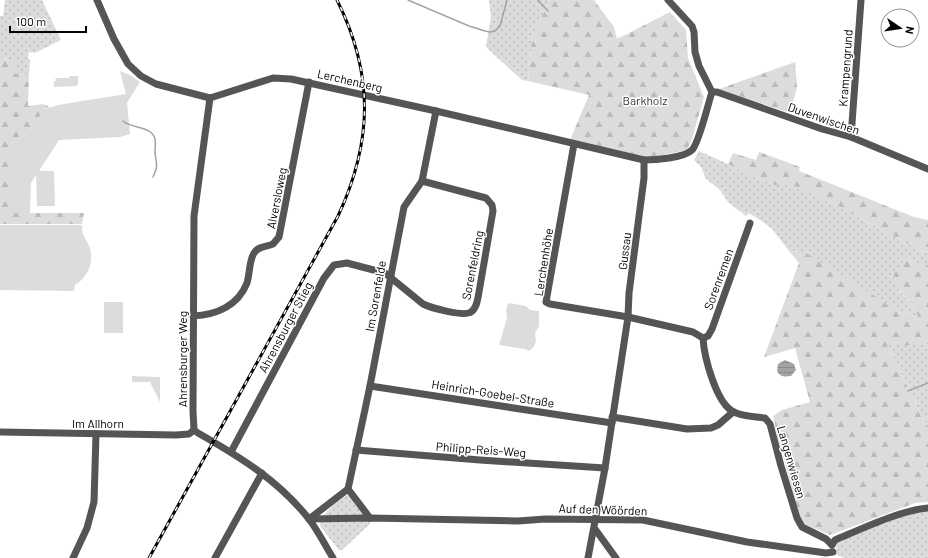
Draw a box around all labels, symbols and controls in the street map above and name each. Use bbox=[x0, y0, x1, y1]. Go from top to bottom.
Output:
scale bar bbox=[10, 8, 86, 34]
north arrow bbox=[880, 8, 920, 48]
text: 100 m bbox=[16, 14, 46, 28]
text: N bbox=[903, 25, 917, 35]
street label: Krampengrund bbox=[835, 29, 855, 107]
street label: Lerchenberg bbox=[316, 66, 384, 94]
park label: Barkholz bbox=[623, 93, 668, 107]
street label: Duvenwischen bbox=[786, 99, 862, 137]
street label: Alversloweg bbox=[263, 166, 289, 230]
street label: Lerchenhöhe bbox=[531, 227, 555, 297]
street label: Sorenfeldring bbox=[458, 229, 486, 301]
street label: Gussau bbox=[615, 231, 633, 271]
street label: Sorenremen bbox=[700, 246, 736, 312]
street label: Im Sorenfelde bbox=[362, 259, 388, 333]
street label: Ahrensburger Stieg bbox=[255, 279, 315, 375]
street label: Ahrensburger Weg bbox=[175, 311, 189, 407]
street label: Heinrich-Goebel-Straße bbox=[431, 376, 555, 410]
street label: Im Allhorn bbox=[72, 416, 124, 430]
street label: Langenwiesen bbox=[775, 424, 809, 500]
street label: Philipp-Reis-Weg bbox=[435, 439, 527, 459]
street label: Auf den Wöörden bbox=[558, 500, 648, 518]

